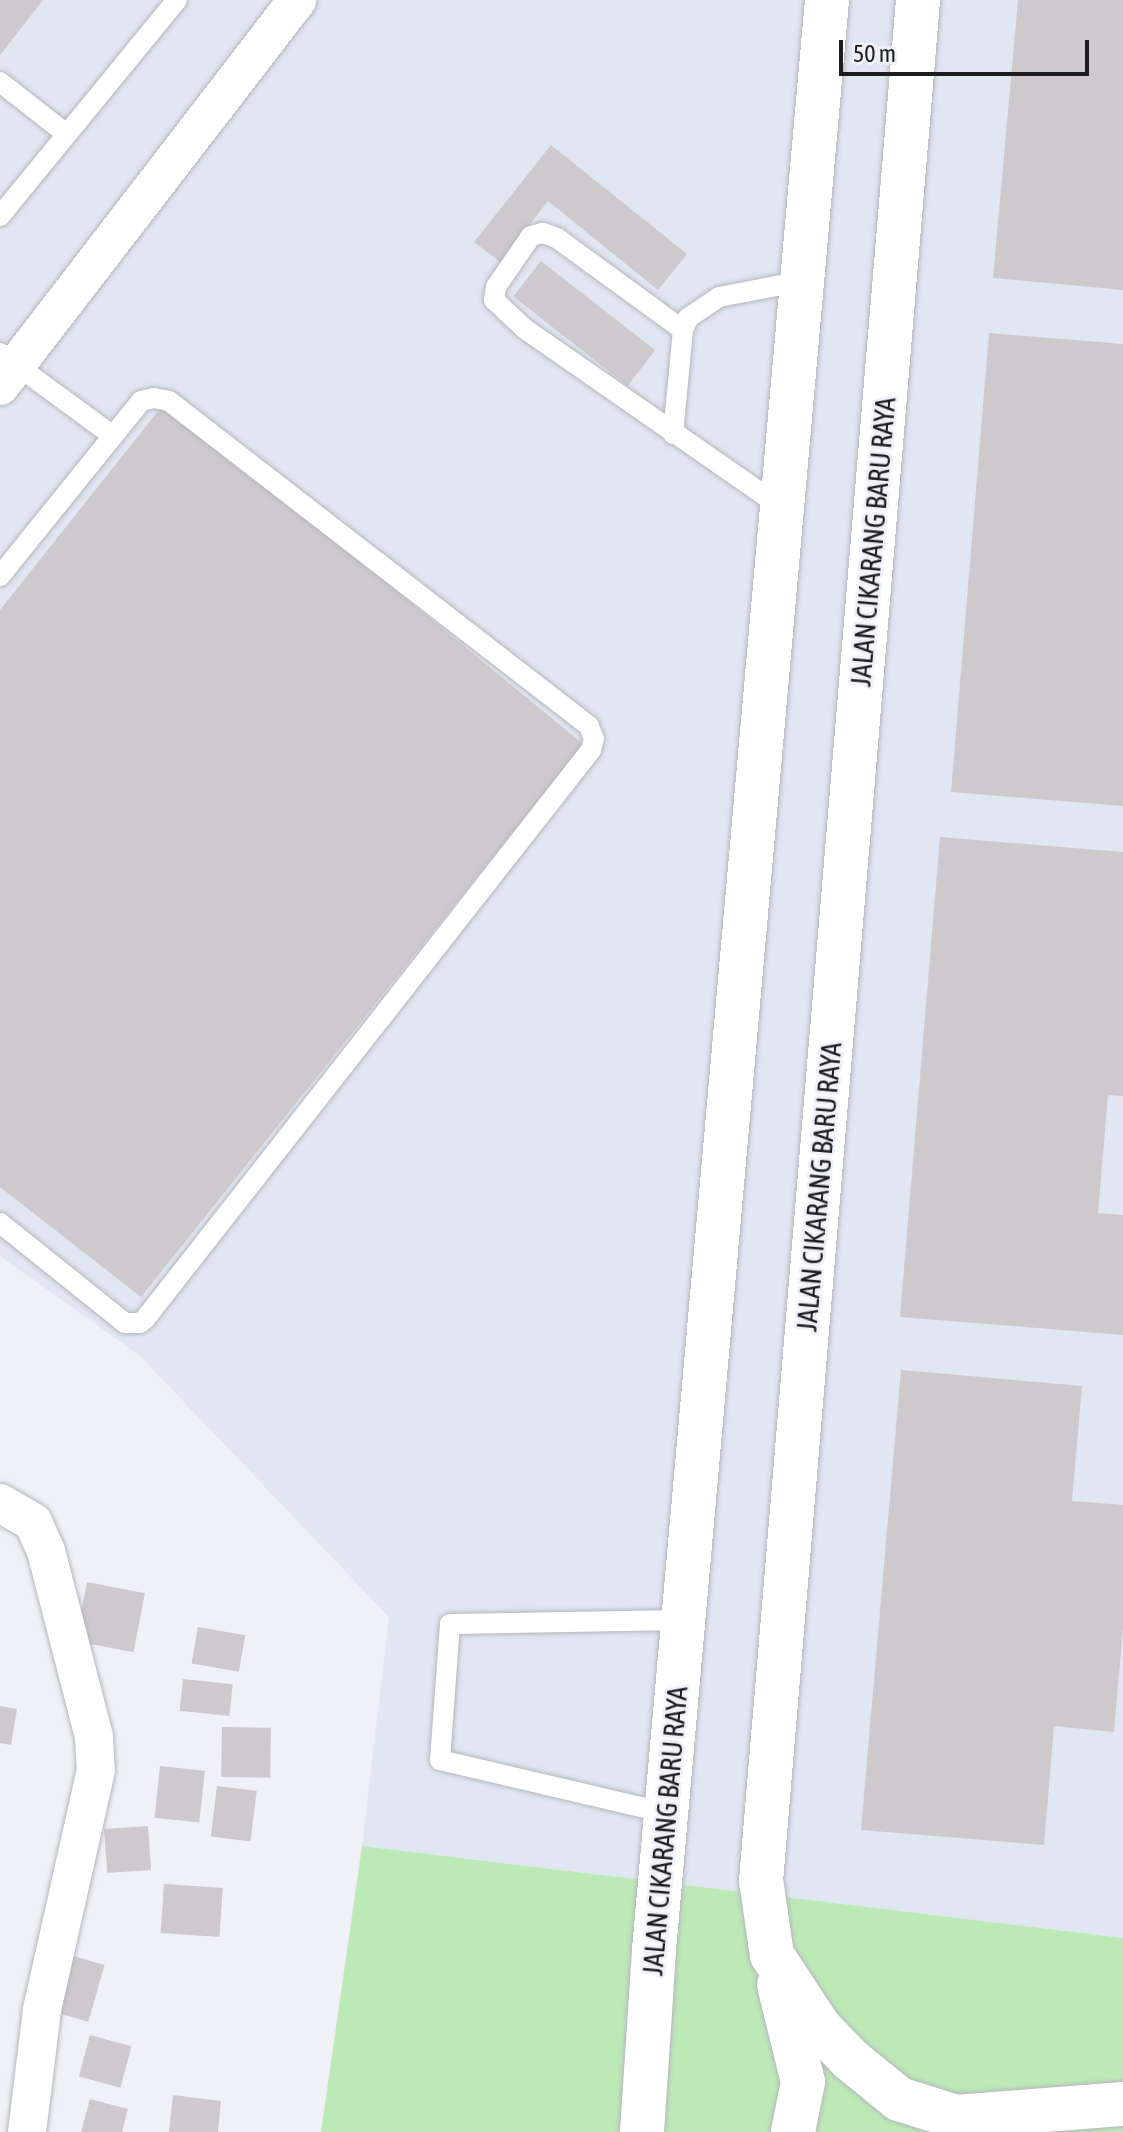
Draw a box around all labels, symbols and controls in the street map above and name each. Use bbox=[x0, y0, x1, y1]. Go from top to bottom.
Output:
scale bar bbox=[843, 24, 1093, 74]
text: 50 m bbox=[853, 40, 896, 67]
street label: JALAN CIKARANG BARU RAYA bbox=[844, 396, 902, 688]
street label: JALAN CIKARANG BARU RAYA bbox=[790, 1041, 848, 1333]
street label: JALAN CIKARANG BARU RAYA bbox=[636, 1685, 694, 1977]

